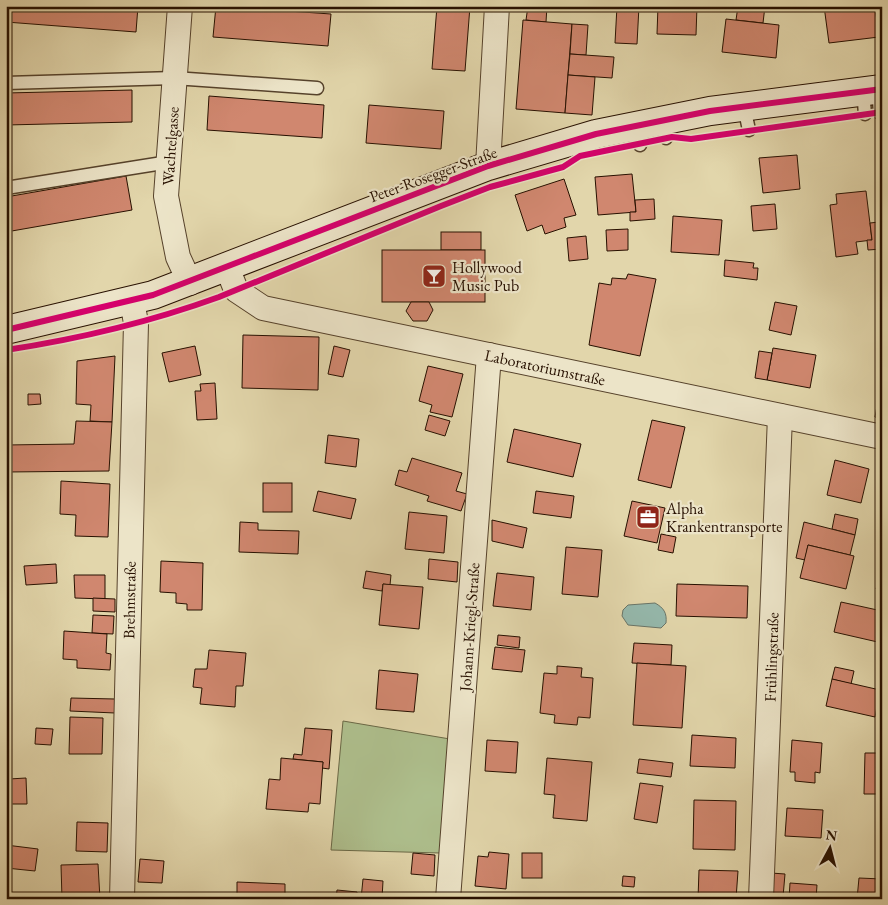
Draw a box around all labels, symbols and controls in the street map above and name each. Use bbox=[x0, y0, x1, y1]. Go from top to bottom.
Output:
street label: Wachtelgasse bbox=[157, 106, 184, 186]
street label: Peter-Rosegger-Straße bbox=[366, 142, 500, 207]
place label: Hollywood Music Pub bbox=[452, 257, 523, 296]
bar icon: Hollywood Music Pub bbox=[421, 263, 447, 289]
street label: Laboratoriumstraße bbox=[483, 344, 607, 391]
place label: Alpha Krankentransporte bbox=[665, 498, 782, 537]
office icon: Alpha Krankentransporte bbox=[635, 504, 661, 530]
street label: Brehmstraße bbox=[118, 561, 141, 639]
street label: Johann-Kriegl-Straße bbox=[454, 562, 484, 694]
street label: Frühlingstraße bbox=[759, 612, 784, 702]
north arrow bbox=[806, 822, 856, 872]
text: N bbox=[825, 825, 839, 845]

